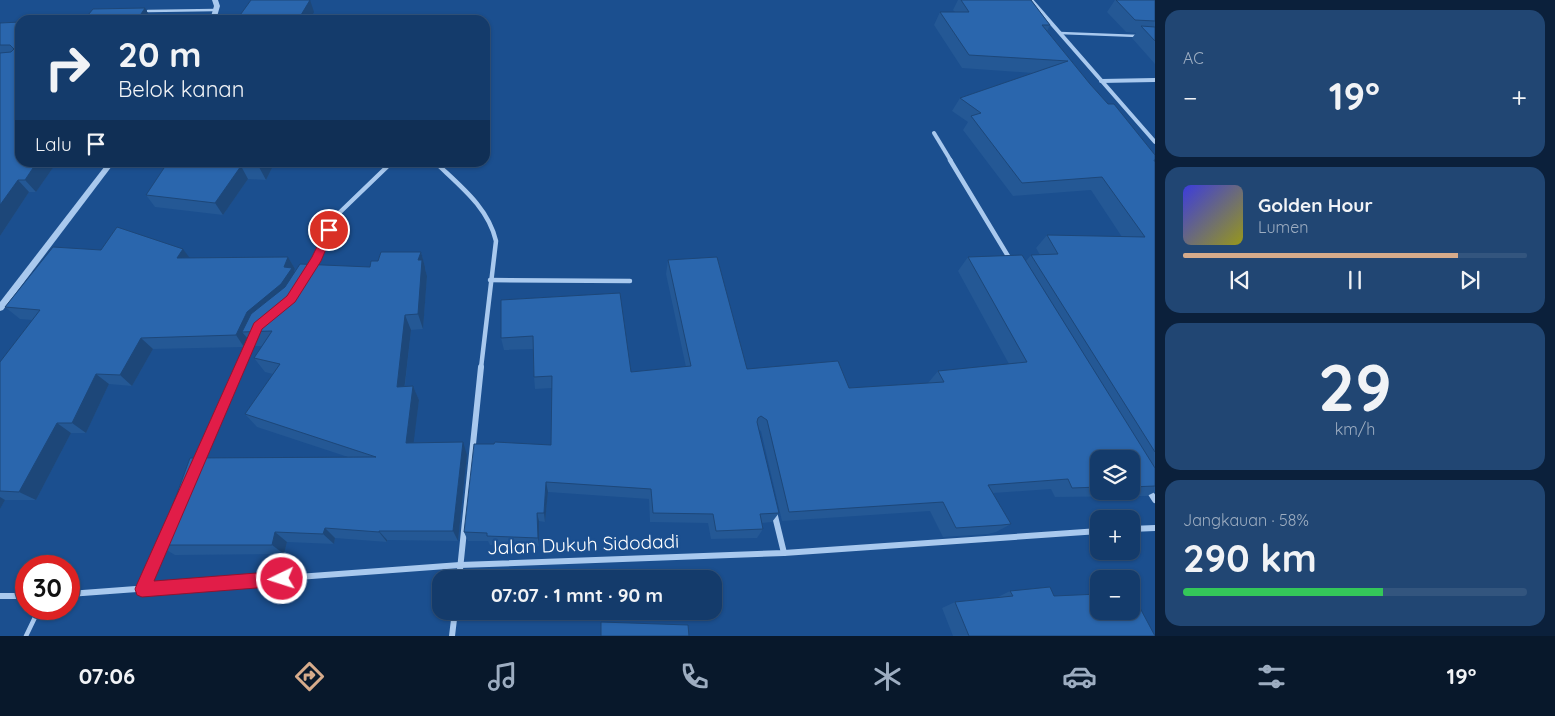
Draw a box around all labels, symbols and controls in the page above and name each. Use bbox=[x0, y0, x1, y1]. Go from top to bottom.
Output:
text: 20 m bbox=[118, 32, 201, 76]
icon: right bbox=[35, 35, 100, 100]
text: AC bbox=[1183, 48, 1204, 68]
text: 19° bbox=[1329, 72, 1380, 120]
text: Belok kanan bbox=[118, 75, 244, 103]
text: − bbox=[1183, 80, 1198, 115]
text: + bbox=[1511, 80, 1527, 115]
icon: arrive bbox=[82, 130, 110, 158]
text: Lalu bbox=[35, 132, 72, 156]
text: Golden Hour bbox=[1258, 193, 1373, 217]
pin bbox=[308, 209, 350, 251]
icon: arrive bbox=[315, 216, 343, 244]
text: Lumen bbox=[1258, 217, 1309, 237]
icon: previous bbox=[1226, 266, 1254, 294]
icon: pause bbox=[1341, 266, 1369, 294]
icon: next bbox=[1456, 266, 1484, 294]
text: 29 bbox=[1318, 346, 1392, 427]
text: km/h bbox=[1335, 419, 1375, 439]
map controls bbox=[1090, 450, 1140, 620]
button: layers bbox=[1090, 450, 1140, 500]
button: + bbox=[1090, 510, 1140, 560]
text: Jangkauan · 58% bbox=[1183, 510, 1309, 530]
street label: Jalan Dukuh Sidodadi bbox=[487, 529, 679, 559]
text: 290 km bbox=[1183, 534, 1317, 582]
position arrow bbox=[255, 552, 307, 604]
speed limit sign: 30 bbox=[15, 555, 80, 620]
button: − bbox=[1090, 570, 1140, 620]
text: 07:07 · 1 mnt · 90 m bbox=[491, 583, 663, 607]
icon: directions bbox=[292, 659, 327, 694]
icon: music bbox=[485, 659, 520, 694]
icon: phone bbox=[677, 659, 712, 694]
icon: climate bbox=[870, 659, 905, 694]
icon: car bbox=[1062, 659, 1097, 694]
icon: filters bbox=[1254, 659, 1289, 694]
text: 07:06 bbox=[79, 662, 135, 690]
text: 19° bbox=[1447, 662, 1476, 690]

